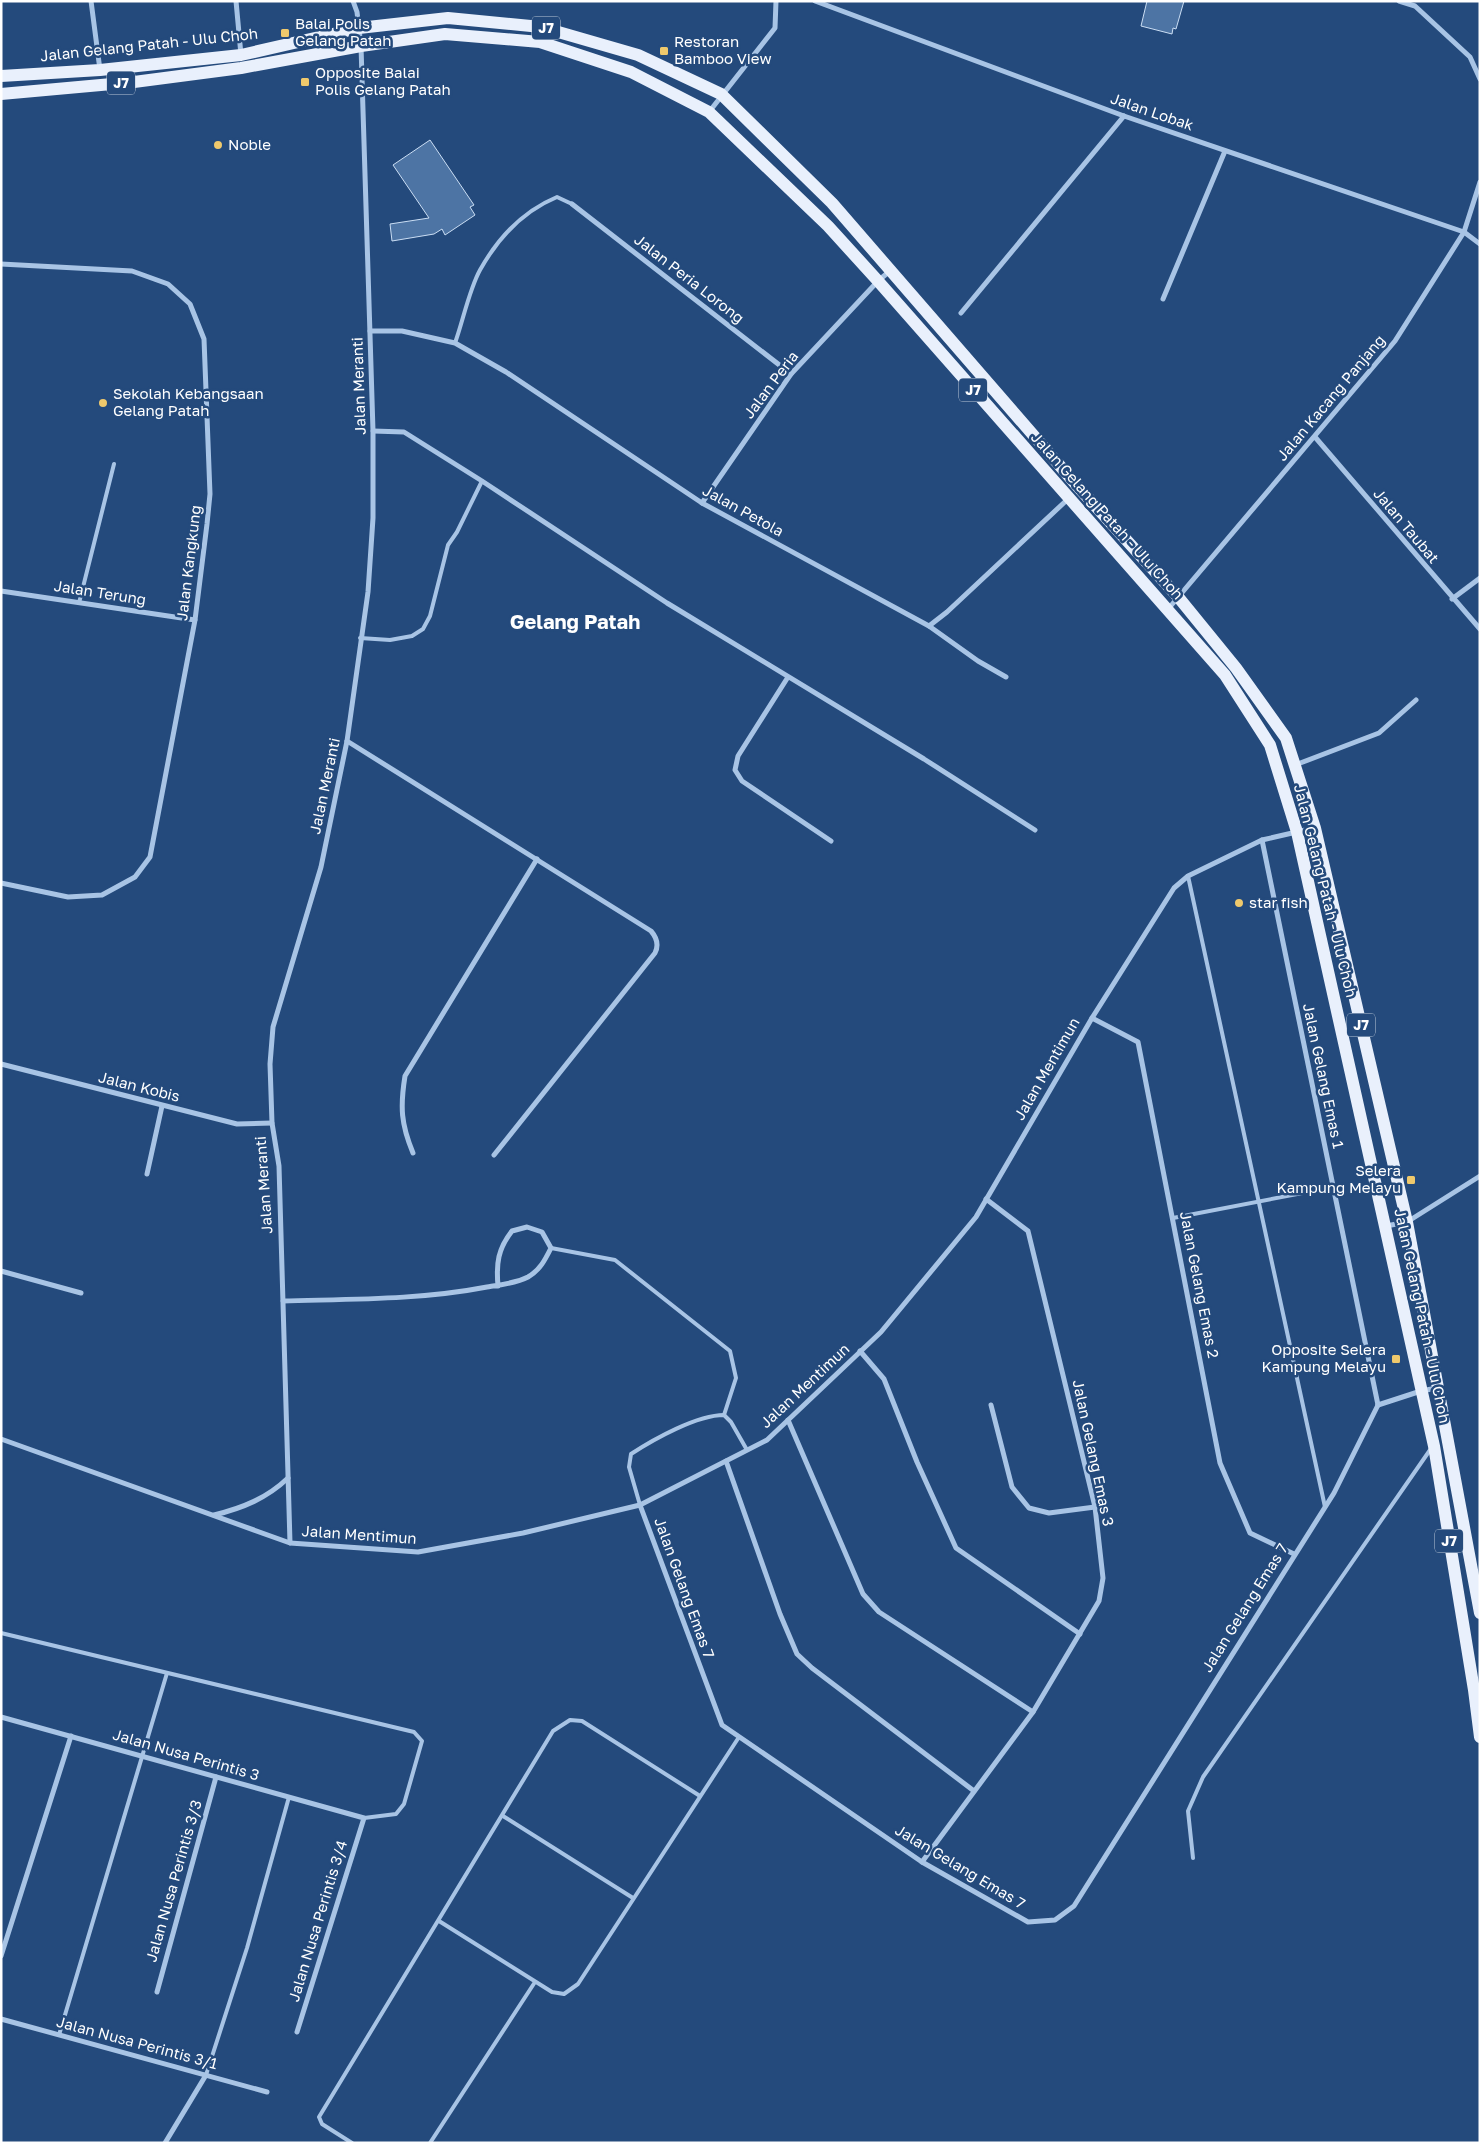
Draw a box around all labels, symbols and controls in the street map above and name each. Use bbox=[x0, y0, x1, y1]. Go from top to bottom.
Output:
place label: Balai Polis Gelang Patah bbox=[295, 14, 391, 49]
road number: J7 bbox=[532, 16, 560, 40]
street label: Jalan Gelang Patah - Ulu Choh bbox=[39, 24, 259, 64]
marker: Balai Polis Gelang Patah bbox=[279, 27, 291, 39]
place label: Restoran Bamboo View bbox=[674, 32, 772, 67]
marker: Restoran Bamboo View bbox=[658, 45, 670, 57]
place label: Opposite Balai Polis Gelang Patah bbox=[315, 63, 451, 98]
road number: J7 bbox=[107, 72, 135, 95]
marker: Opposite Balai Polis Gelang Patah bbox=[299, 76, 311, 88]
street label: Jalan Lobak bbox=[1108, 88, 1197, 134]
place label: Noble bbox=[228, 135, 271, 153]
marker: Noble bbox=[212, 139, 224, 151]
street label: Jalan Peria Lorong bbox=[631, 230, 748, 327]
street label: Jalan Kacang Panjang bbox=[1272, 331, 1388, 464]
street label: Jalan Meranti bbox=[347, 337, 369, 435]
street label: Jalan Peria bbox=[739, 347, 801, 422]
road number: J7 bbox=[959, 378, 987, 402]
place label: Sekolah Kebangsaan Gelang Patah bbox=[113, 384, 264, 419]
marker: Sekolah Kebangsaan Gelang Patah bbox=[97, 397, 109, 409]
street label: Jalan Gelang Patah - Ulu Choh bbox=[1028, 428, 1188, 603]
street label: Jalan Petola bbox=[700, 481, 787, 540]
street label: Jalan Taubat bbox=[1370, 484, 1443, 566]
street label: Jalan Kangkung bbox=[172, 504, 204, 622]
street label: Jalan Terung bbox=[53, 576, 148, 608]
district label: Gelang Patah bbox=[510, 609, 640, 633]
street label: Jalan Meranti bbox=[305, 736, 343, 836]
street label: Jalan Gelang Patah - Ulu Choh bbox=[1291, 782, 1361, 999]
place label: star fish bbox=[1249, 893, 1308, 911]
marker: star fish bbox=[1233, 897, 1245, 909]
street label: Jalan Gelang Emas 1 bbox=[1300, 1002, 1348, 1150]
street label: Jalan Mentimun bbox=[1010, 1014, 1083, 1123]
road number: J7 bbox=[1347, 1014, 1375, 1036]
street label: Jalan Kobis bbox=[97, 1067, 182, 1105]
street label: Jalan Meranti bbox=[251, 1136, 275, 1235]
place label: Selera Kampung Melayu bbox=[1276, 1161, 1401, 1196]
marker: Selera Kampung Melayu bbox=[1405, 1174, 1417, 1186]
street label: Jalan Gelang Patah - Ulu Choh bbox=[1391, 1207, 1455, 1425]
street label: Jalan Gelang Emas 2 bbox=[1177, 1210, 1223, 1360]
street label: Jalan Mentimun bbox=[756, 1339, 853, 1431]
place label: Opposite Selera Kampung Melayu bbox=[1261, 1340, 1386, 1375]
marker: Opposite Selera Kampung Melayu bbox=[1390, 1353, 1402, 1365]
street label: Jalan Gelang Emas 3 bbox=[1070, 1378, 1118, 1528]
street label: Jalan Gelang Emas 7 bbox=[651, 1515, 719, 1660]
street label: Jalan Mentimun bbox=[301, 1521, 417, 1547]
road number: J7 bbox=[1435, 1530, 1463, 1552]
street label: Jalan Gelang Emas 7 bbox=[1197, 1540, 1291, 1675]
street label: Jalan Nusa Perintis 3 bbox=[111, 1725, 262, 1784]
street label: Jalan Nusa Perintis 3/3 bbox=[141, 1798, 205, 1964]
street label: Jalan Gelang Emas 7 bbox=[892, 1820, 1029, 1912]
street label: Jalan Nusa Perintis 3/4 bbox=[284, 1838, 350, 2004]
street label: Jalan Nusa Perintis 3/1 bbox=[55, 2012, 220, 2072]

